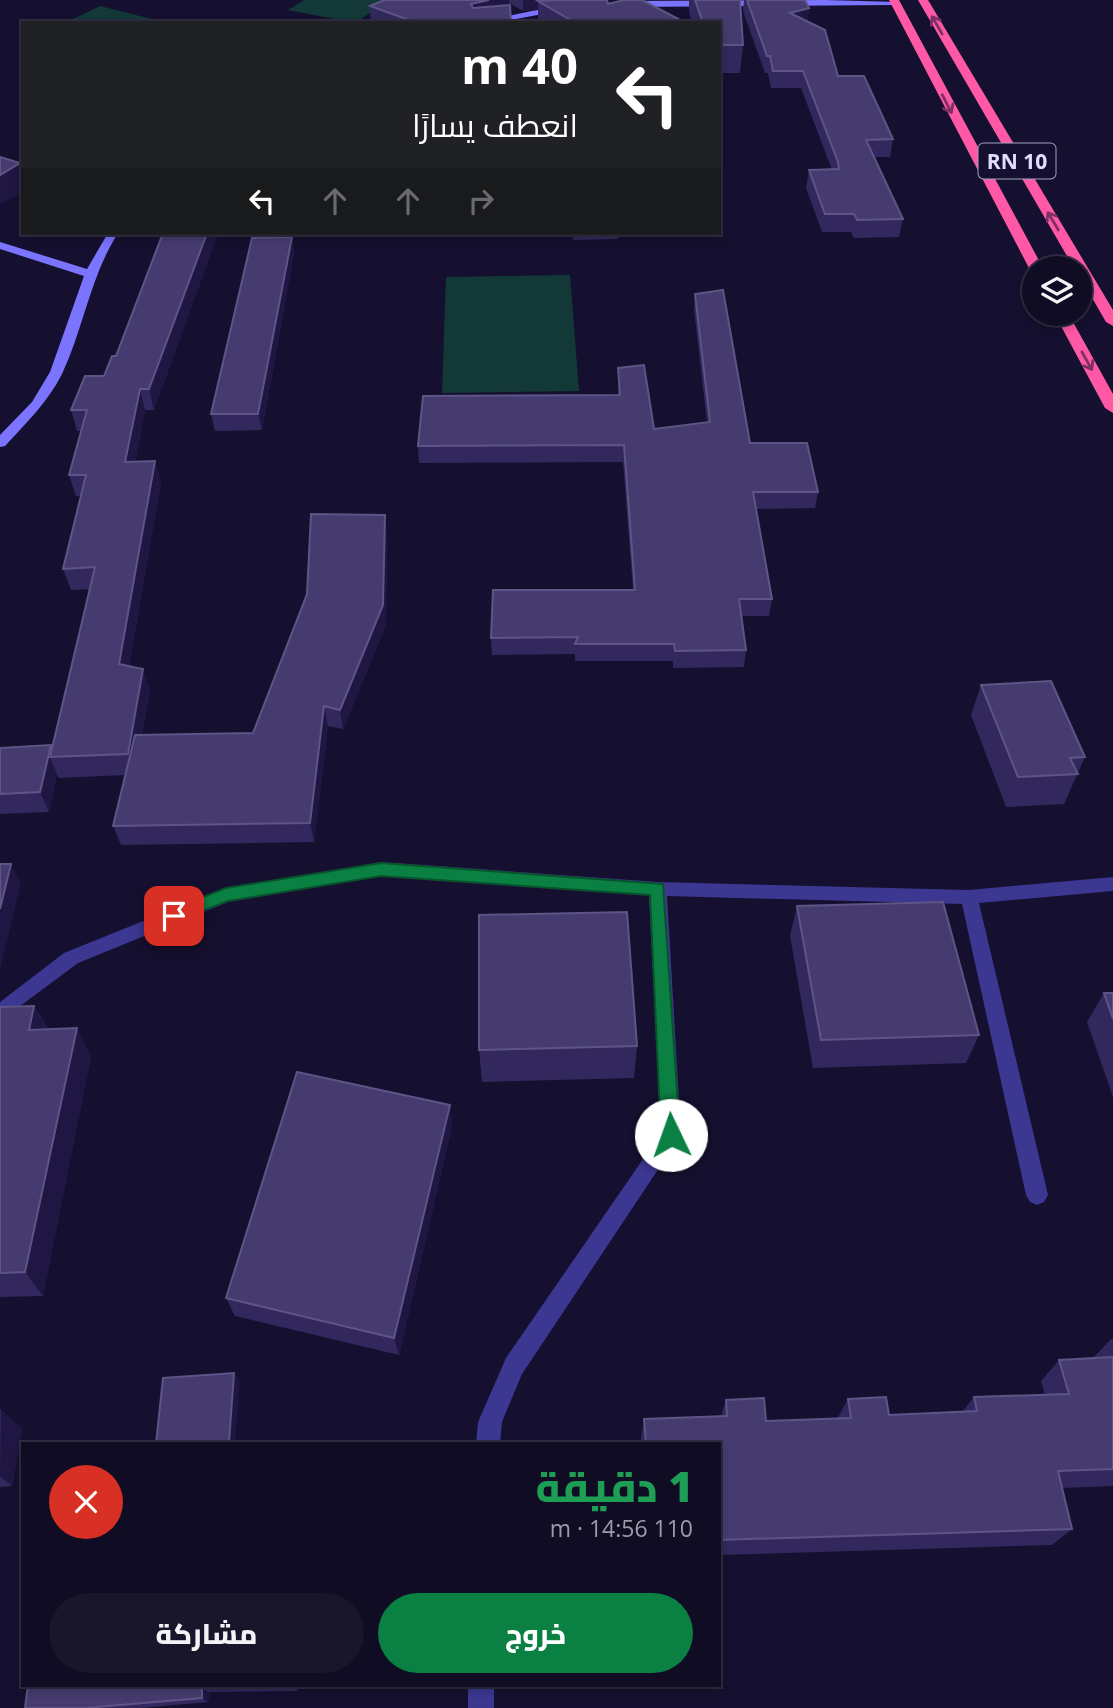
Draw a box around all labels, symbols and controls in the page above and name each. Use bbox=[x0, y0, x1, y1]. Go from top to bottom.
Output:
one-way arrow bbox=[930, 16, 944, 36]
text: 40 m bbox=[461, 32, 578, 98]
icon: left bbox=[602, 49, 693, 140]
one-way arrow bbox=[941, 93, 955, 114]
text: انعطف يسارًا bbox=[412, 103, 578, 146]
road number: RN 10 bbox=[978, 144, 1056, 178]
icon: left bbox=[243, 182, 281, 220]
icon: ahead bbox=[316, 182, 354, 220]
icon: ahead bbox=[389, 182, 427, 220]
icon: right bbox=[462, 182, 500, 220]
one-way arrow bbox=[1046, 212, 1060, 232]
map controls bbox=[1022, 256, 1092, 326]
button: layers bbox=[1022, 256, 1092, 326]
one-way arrow bbox=[1081, 350, 1094, 371]
pin bbox=[144, 886, 204, 946]
icon: arrive bbox=[155, 897, 193, 935]
position arrow bbox=[634, 1098, 708, 1172]
text: 1 دقيقة bbox=[536, 1457, 693, 1514]
button: close bbox=[49, 1465, 123, 1539]
text: 110 m · 14:56 bbox=[550, 1512, 693, 1544]
button: مشاركة bbox=[49, 1593, 364, 1673]
button: خروج bbox=[378, 1593, 693, 1673]

